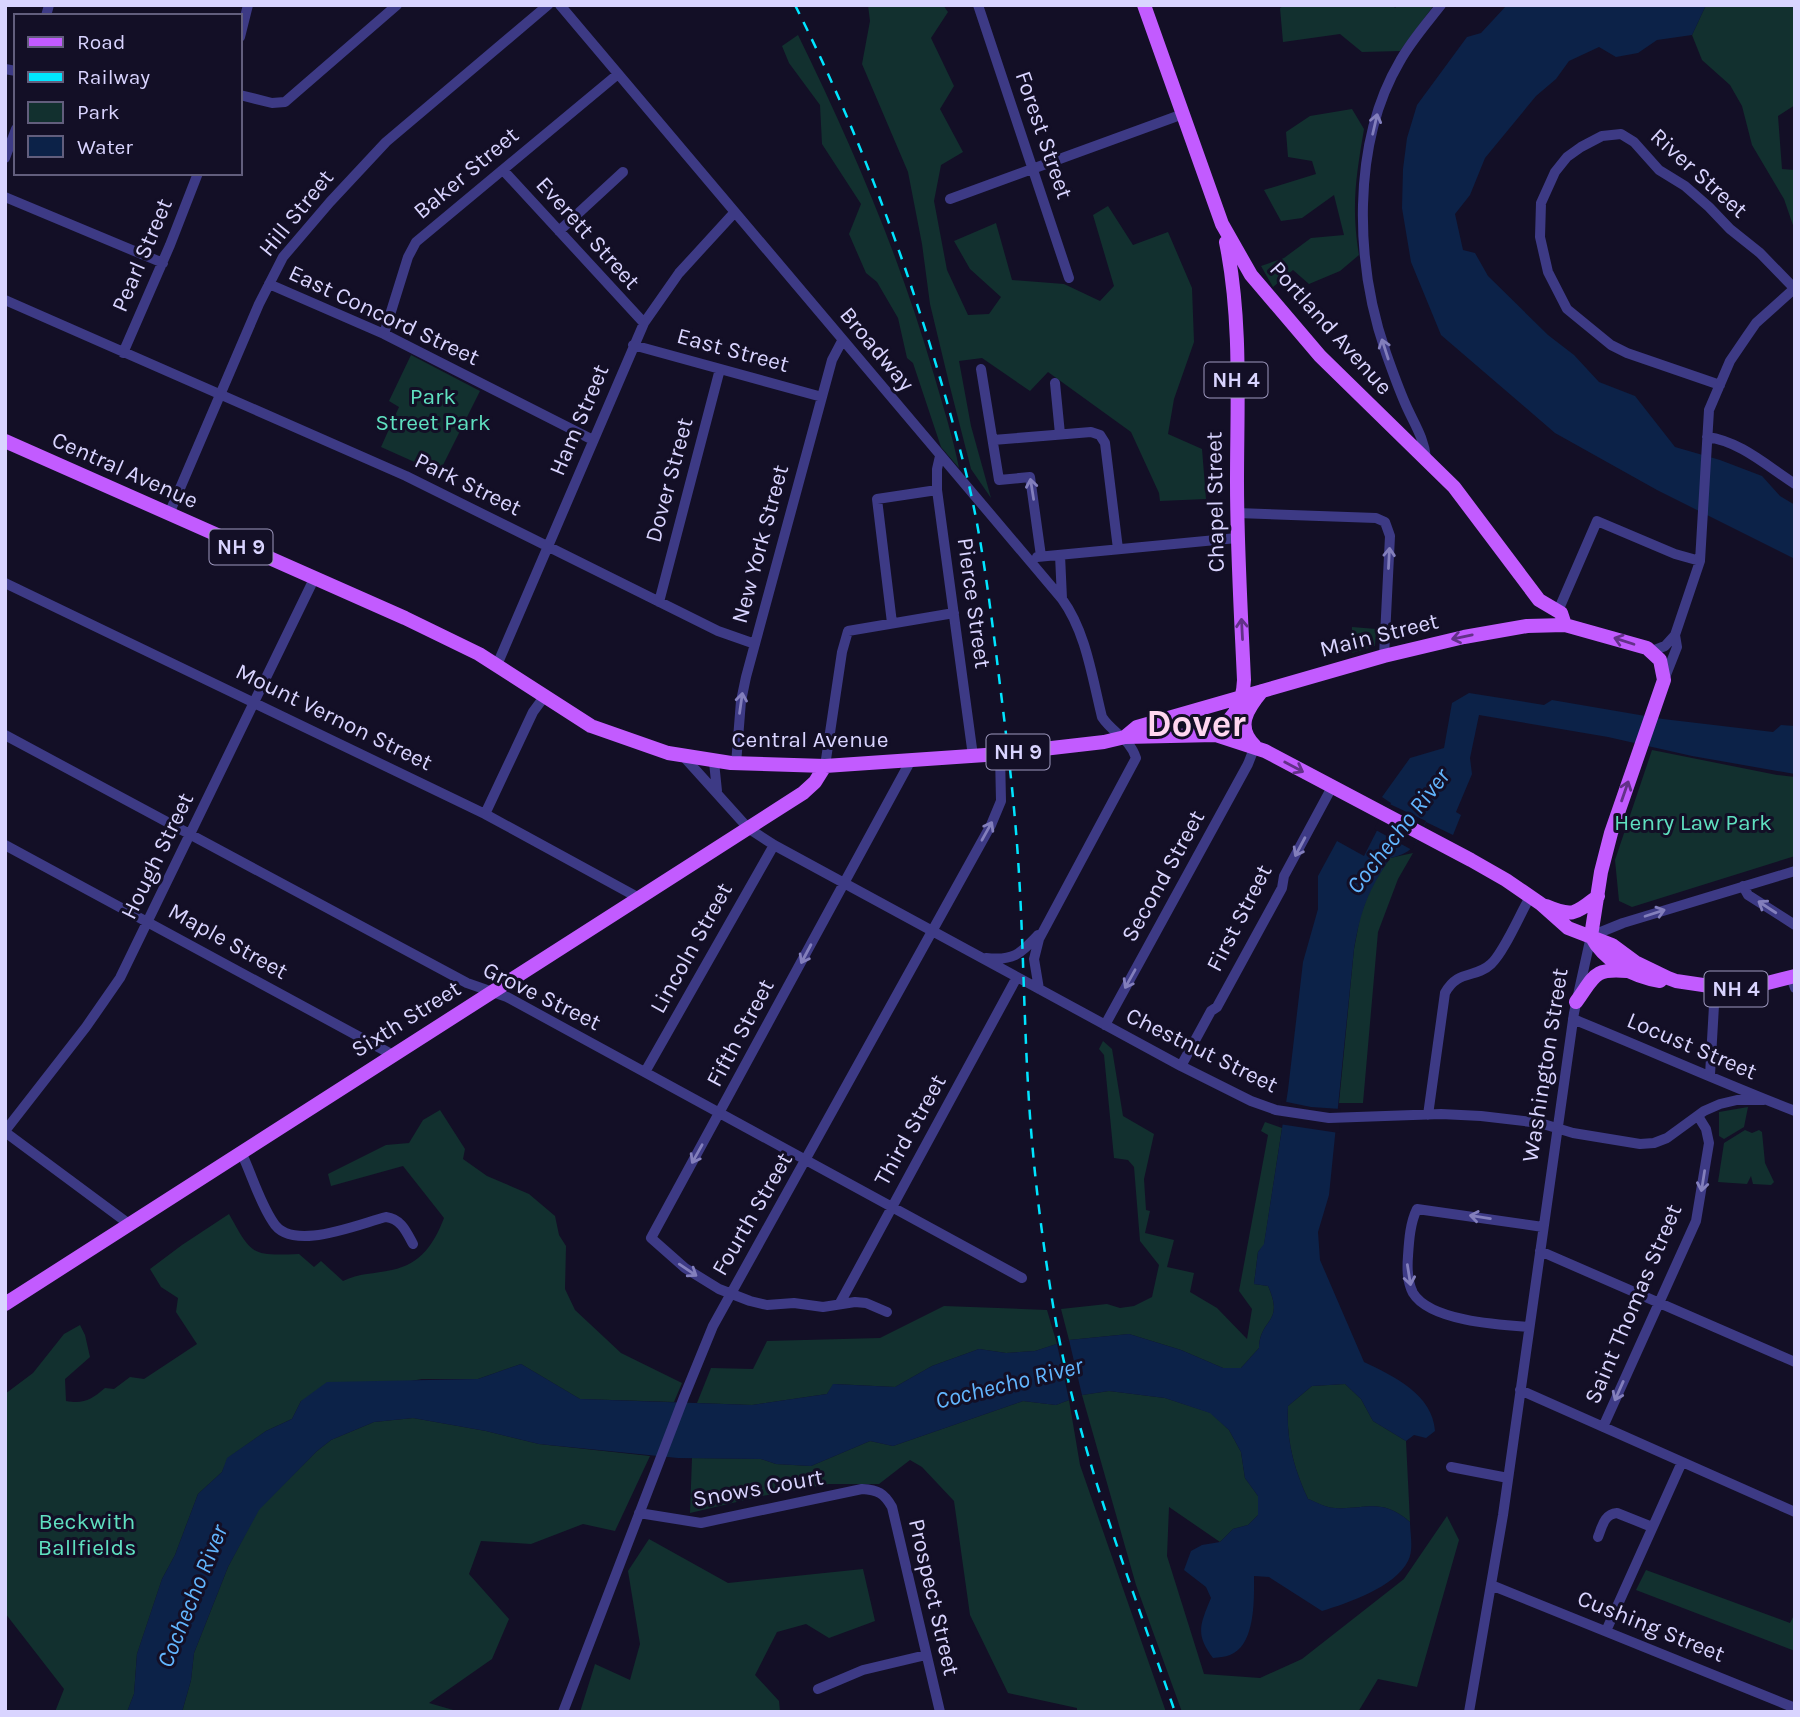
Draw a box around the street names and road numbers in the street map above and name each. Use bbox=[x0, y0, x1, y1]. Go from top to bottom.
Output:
street label: Forest Street bbox=[1010, 68, 1079, 203]
street label: Baker Street bbox=[408, 121, 524, 225]
street label: River Street bbox=[1645, 122, 1753, 224]
street label: Hill Street bbox=[253, 164, 339, 262]
street label: Everett Street bbox=[530, 171, 646, 295]
street label: Pearl Street bbox=[106, 194, 178, 316]
street label: Portland Avenue bbox=[1264, 256, 1398, 400]
street label: East Concord Street bbox=[284, 259, 484, 371]
street label: Broadway bbox=[834, 301, 920, 397]
street label: East Street bbox=[674, 322, 792, 378]
street label: Ham Street bbox=[543, 360, 615, 480]
road number: NH 4 bbox=[1204, 362, 1268, 398]
street label: Dover Street bbox=[639, 414, 699, 545]
street label: Central Avenue bbox=[48, 426, 202, 514]
street label: Chapel Street bbox=[1200, 431, 1230, 573]
street label: Park Street bbox=[410, 447, 526, 522]
street label: New York Street bbox=[726, 461, 794, 626]
road number: NH 9 bbox=[210, 530, 272, 564]
street label: Pierce Street bbox=[951, 536, 997, 671]
street label: Main Street bbox=[1317, 607, 1442, 663]
street label: Mount Vernon Street bbox=[231, 658, 437, 776]
street label: Central Avenue bbox=[731, 726, 889, 753]
road number: NH 9 bbox=[986, 734, 1050, 770]
street label: Hough Street bbox=[115, 788, 199, 924]
street label: Second Street bbox=[1116, 805, 1210, 947]
street label: First Street bbox=[1201, 860, 1278, 976]
street label: Lincoln Street bbox=[644, 878, 738, 1018]
street label: Maple Street bbox=[164, 897, 293, 985]
street label: Grove Street bbox=[479, 956, 606, 1036]
street label: Washington Street bbox=[1516, 966, 1574, 1164]
road number: NH 4 bbox=[1704, 972, 1768, 1006]
street label: Fifth Street bbox=[700, 974, 780, 1091]
street label: Sixth Street bbox=[346, 975, 466, 1063]
street label: Chestnut Street bbox=[1122, 1002, 1283, 1099]
street label: Locust Street bbox=[1623, 1007, 1761, 1086]
street label: Third Street bbox=[868, 1069, 952, 1190]
street label: Fourth Street bbox=[706, 1147, 798, 1280]
street label: Saint Thomas Street bbox=[1579, 1200, 1687, 1408]
street label: Snows Court bbox=[691, 1463, 826, 1513]
street label: Prospect Street bbox=[903, 1516, 965, 1678]
street label: Cushing Street bbox=[1573, 1584, 1729, 1668]

